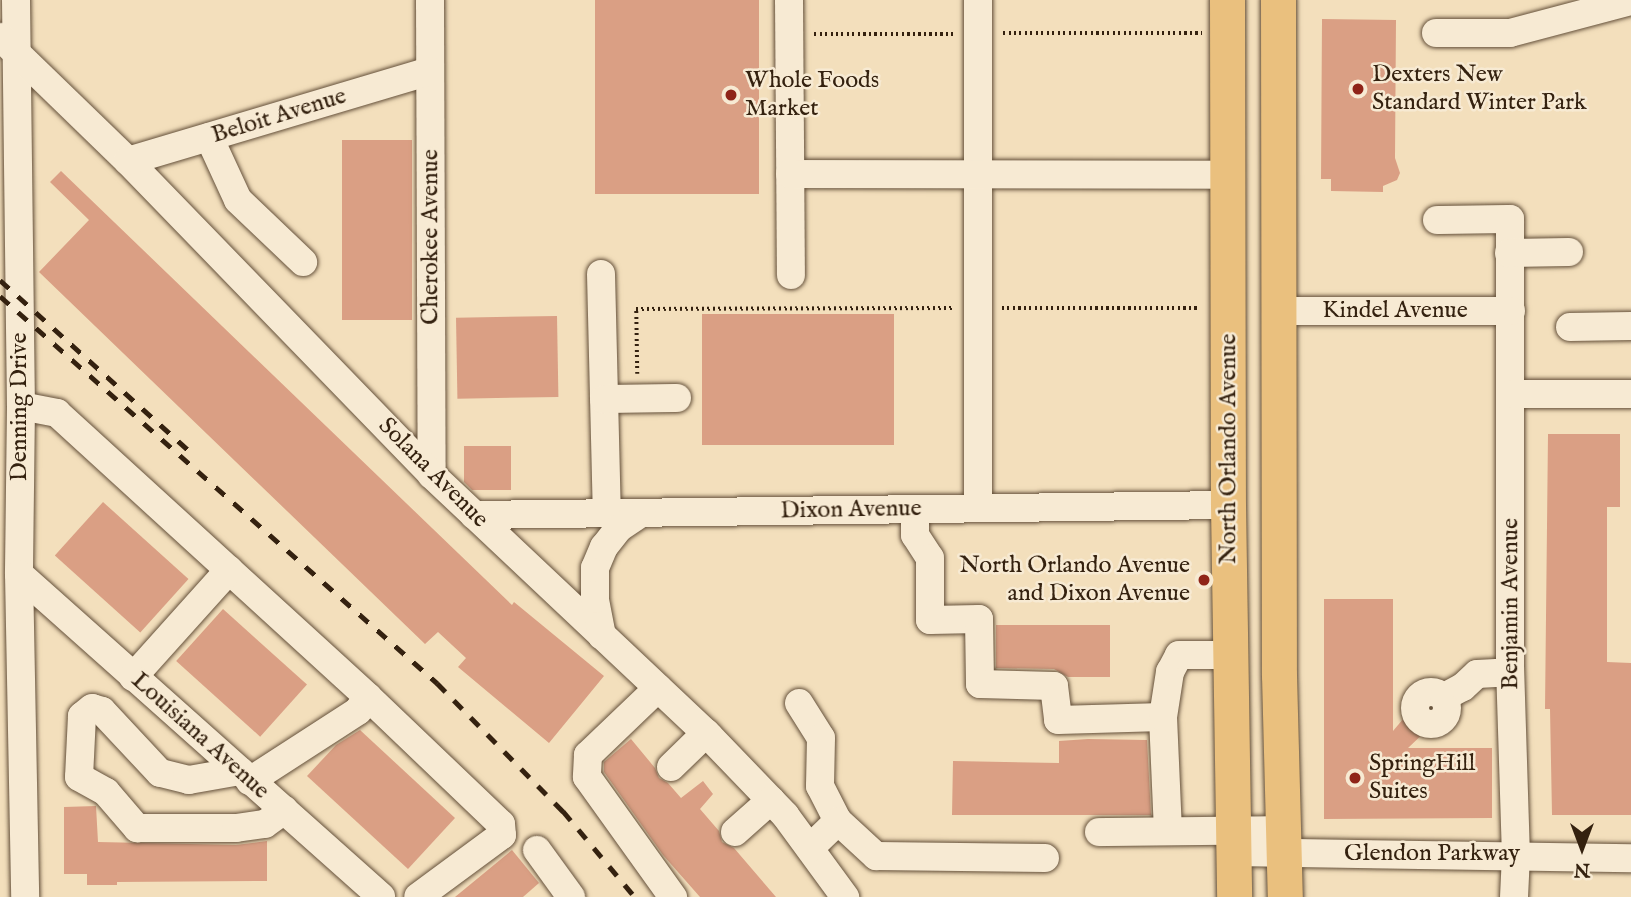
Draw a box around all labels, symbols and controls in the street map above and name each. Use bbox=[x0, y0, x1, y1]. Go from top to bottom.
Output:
place label: Dexters New Standard Winter Park bbox=[1372, 61, 1587, 117]
place label: Whole Foods Market bbox=[745, 67, 879, 123]
marker: Dexters New Standard Winter Park bbox=[1350, 81, 1366, 97]
street label: Beloit Avenue bbox=[208, 82, 350, 150]
marker: Whole Foods Market bbox=[723, 87, 739, 103]
street label: Cherokee Avenue bbox=[417, 149, 445, 325]
street label: Kindel Avenue bbox=[1322, 297, 1468, 325]
street label: Denning Drive bbox=[6, 332, 34, 482]
street label: North Orlando Avenue bbox=[1215, 334, 1243, 564]
street label: Solana Avenue bbox=[372, 412, 494, 534]
street label: Dixon Avenue bbox=[780, 494, 922, 526]
street label: Benjamin Avenue bbox=[1497, 518, 1525, 690]
place label: North Orlando Avenue and Dixon Avenue bbox=[959, 552, 1190, 608]
marker: North Orlando Avenue and Dixon Avenue bbox=[1196, 572, 1212, 588]
street label: Louisiana Avenue bbox=[125, 666, 275, 806]
place label: SpringHill Suites bbox=[1369, 750, 1475, 806]
marker: SpringHill Suites bbox=[1347, 770, 1363, 786]
north arrow bbox=[1547, 813, 1617, 883]
street label: Glendon Parkway bbox=[1344, 840, 1520, 868]
text: N bbox=[1574, 857, 1590, 881]

